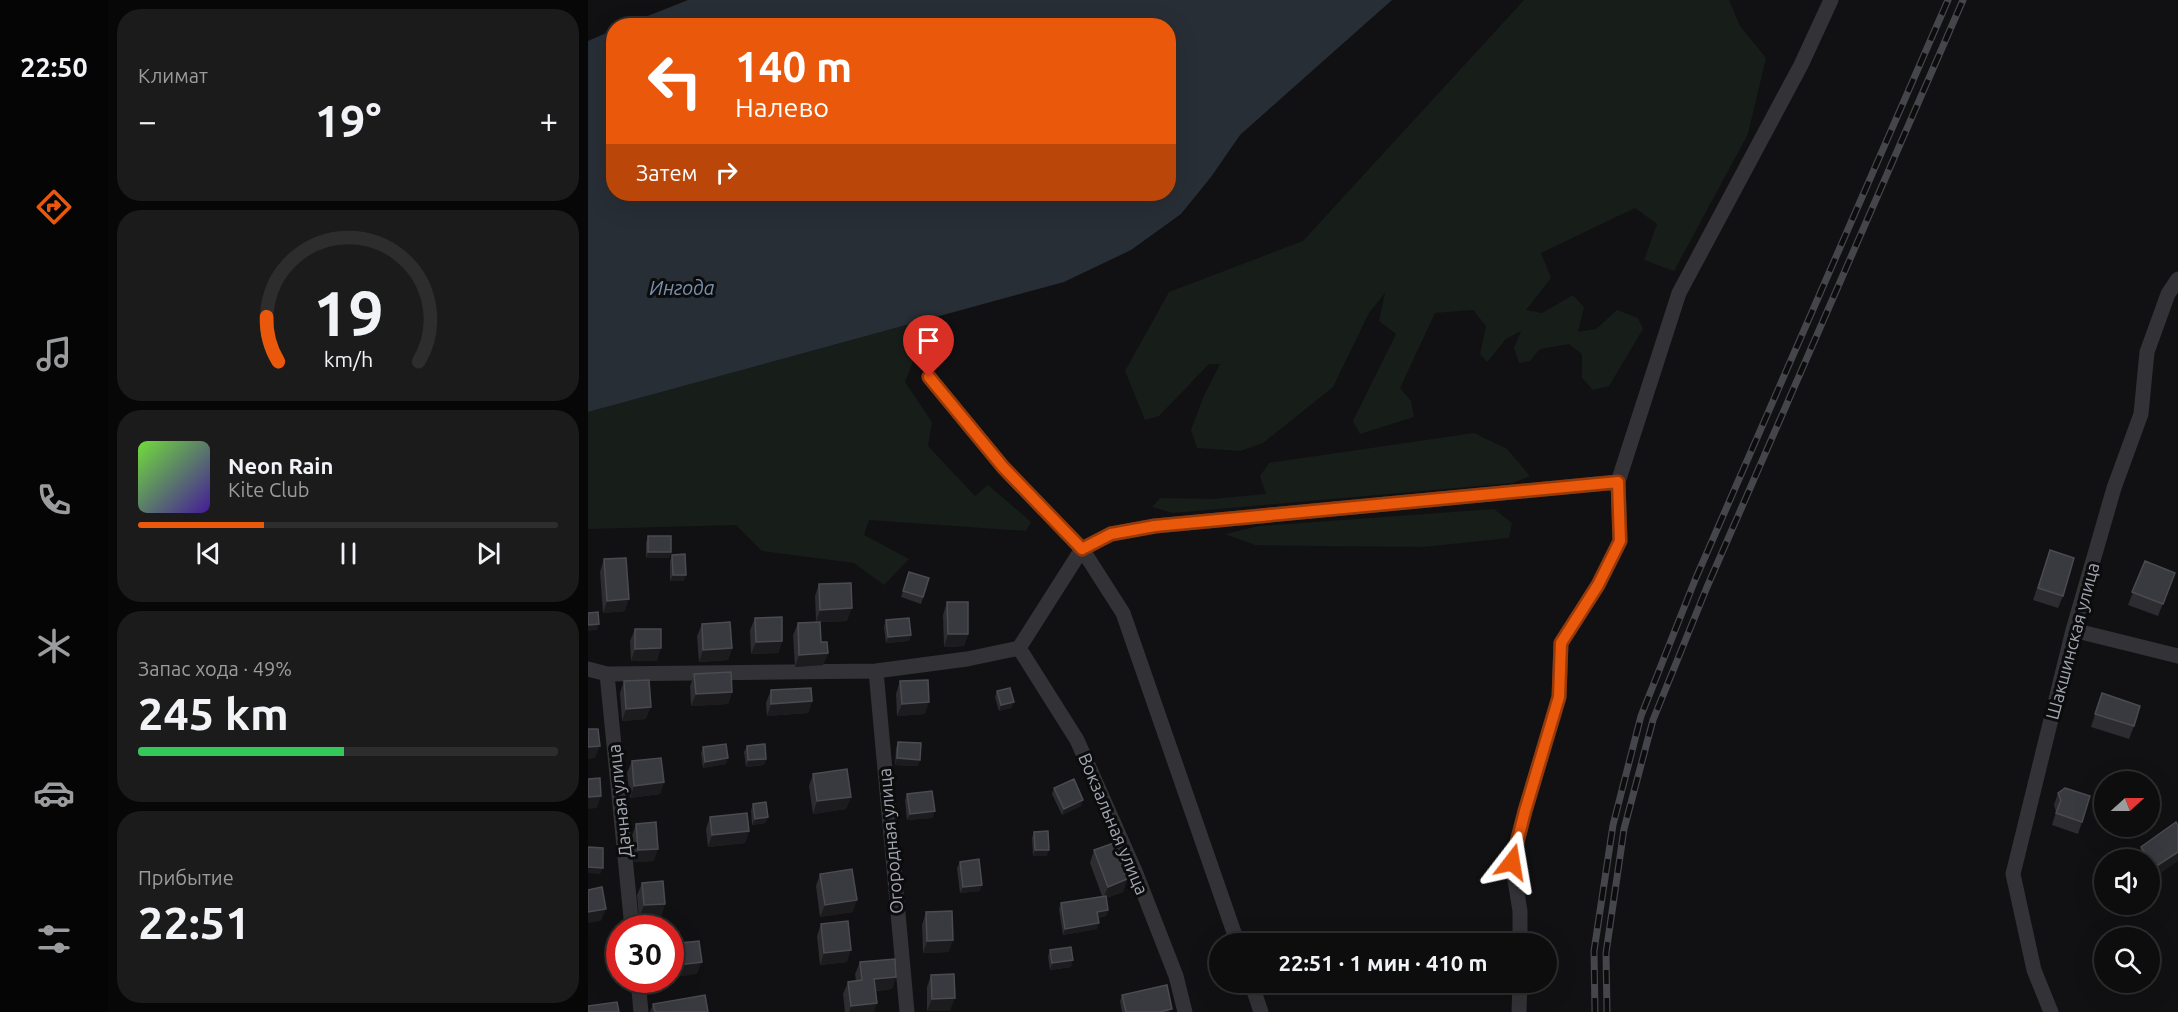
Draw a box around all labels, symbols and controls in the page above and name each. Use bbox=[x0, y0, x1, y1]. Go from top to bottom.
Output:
icon: left bbox=[636, 42, 714, 120]
text: 140 m bbox=[735, 43, 852, 90]
text: 22:50 bbox=[20, 52, 88, 82]
text: Климат bbox=[138, 64, 208, 87]
text: Налево bbox=[735, 92, 829, 122]
text: 19° bbox=[315, 95, 381, 146]
text: − bbox=[138, 102, 157, 139]
text: + bbox=[539, 102, 558, 139]
icon: right bbox=[710, 156, 743, 189]
text: Затем bbox=[636, 160, 698, 185]
icon: directions bbox=[33, 186, 75, 228]
water label: Ингода bbox=[649, 276, 715, 299]
text: 19 bbox=[313, 279, 383, 349]
pin bbox=[903, 315, 954, 377]
icon: arrive bbox=[912, 324, 945, 357]
icon: music bbox=[33, 333, 75, 375]
text: km/h bbox=[323, 348, 373, 372]
text: Neon Rain bbox=[228, 453, 333, 478]
text: Kite Club bbox=[228, 478, 310, 501]
icon: phone bbox=[33, 479, 75, 521]
icon: previous bbox=[192, 537, 225, 570]
icon: pause bbox=[332, 537, 365, 570]
icon: next bbox=[472, 537, 505, 570]
street label: Шакшинская улица bbox=[2041, 560, 2103, 721]
icon: climate bbox=[33, 625, 75, 667]
text: Запас хода · 49% bbox=[138, 657, 292, 680]
text: 245 km bbox=[138, 688, 289, 739]
street label: Дачная улица bbox=[603, 743, 635, 859]
street label: Вокзальная улица bbox=[1075, 750, 1153, 897]
street label: Огородная улица bbox=[874, 767, 906, 915]
north arrow bbox=[2094, 771, 2160, 837]
map controls bbox=[2094, 771, 2160, 993]
icon: car bbox=[33, 772, 75, 814]
position arrow bbox=[1480, 830, 1544, 894]
button: sound bbox=[2094, 849, 2160, 915]
text: Прибытие bbox=[138, 866, 234, 889]
text: 22:51 bbox=[138, 897, 251, 948]
speed limit sign: 30 bbox=[606, 915, 684, 993]
icon: filters bbox=[33, 918, 75, 960]
button: search bbox=[2094, 927, 2160, 993]
text: 22:51 · 1 мин · 410 m bbox=[1279, 950, 1487, 975]

